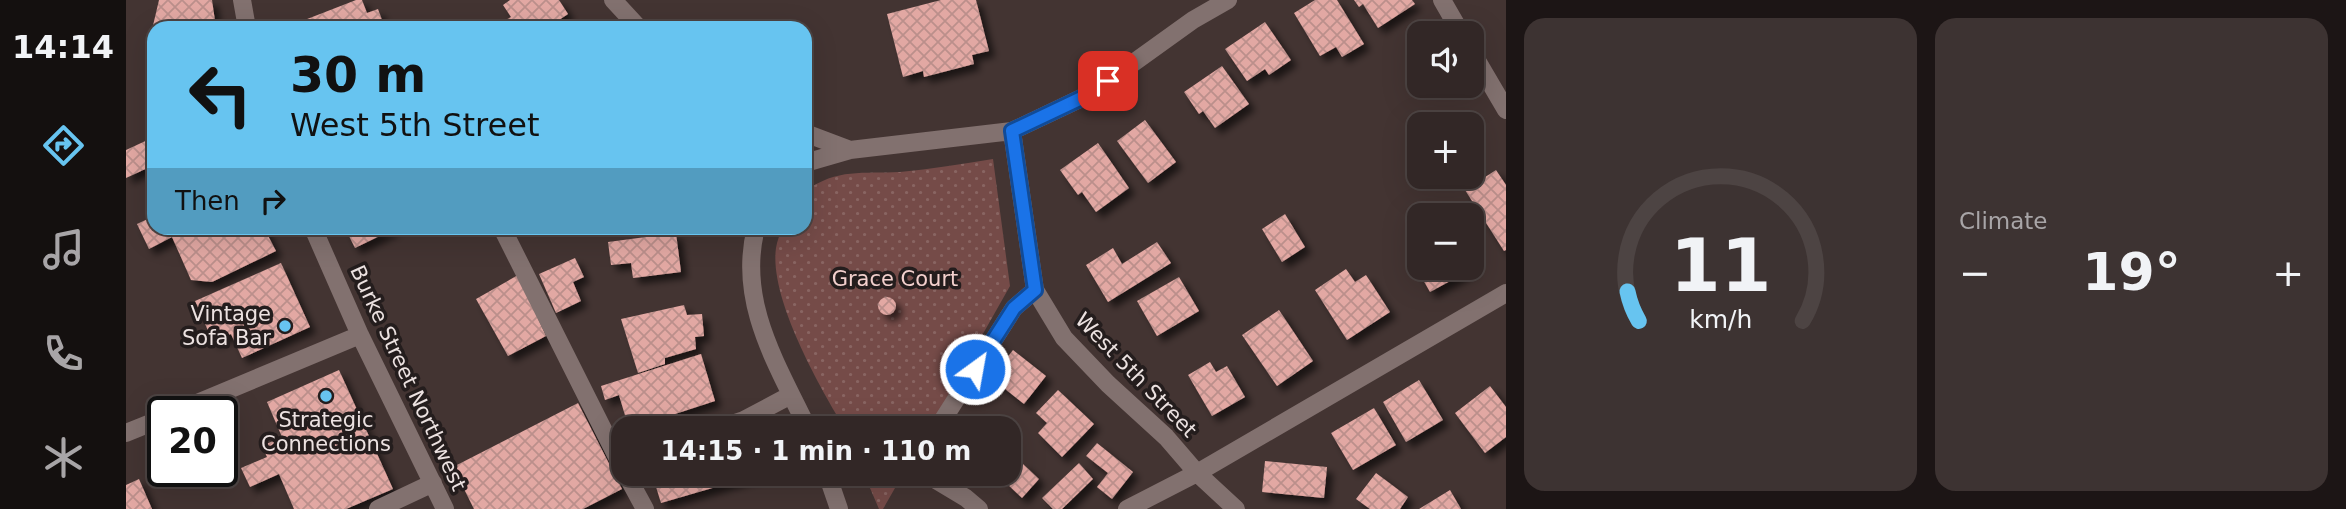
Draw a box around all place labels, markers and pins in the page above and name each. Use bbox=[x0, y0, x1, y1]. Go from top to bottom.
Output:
pin bbox=[1078, 51, 1138, 111]
place label: Vintage Sofa Bar bbox=[182, 302, 271, 350]
marker: Vintage Sofa Bar bbox=[277, 318, 293, 334]
marker: Strategic Connections bbox=[318, 388, 334, 404]
place label: Strategic Connections bbox=[261, 408, 391, 456]

